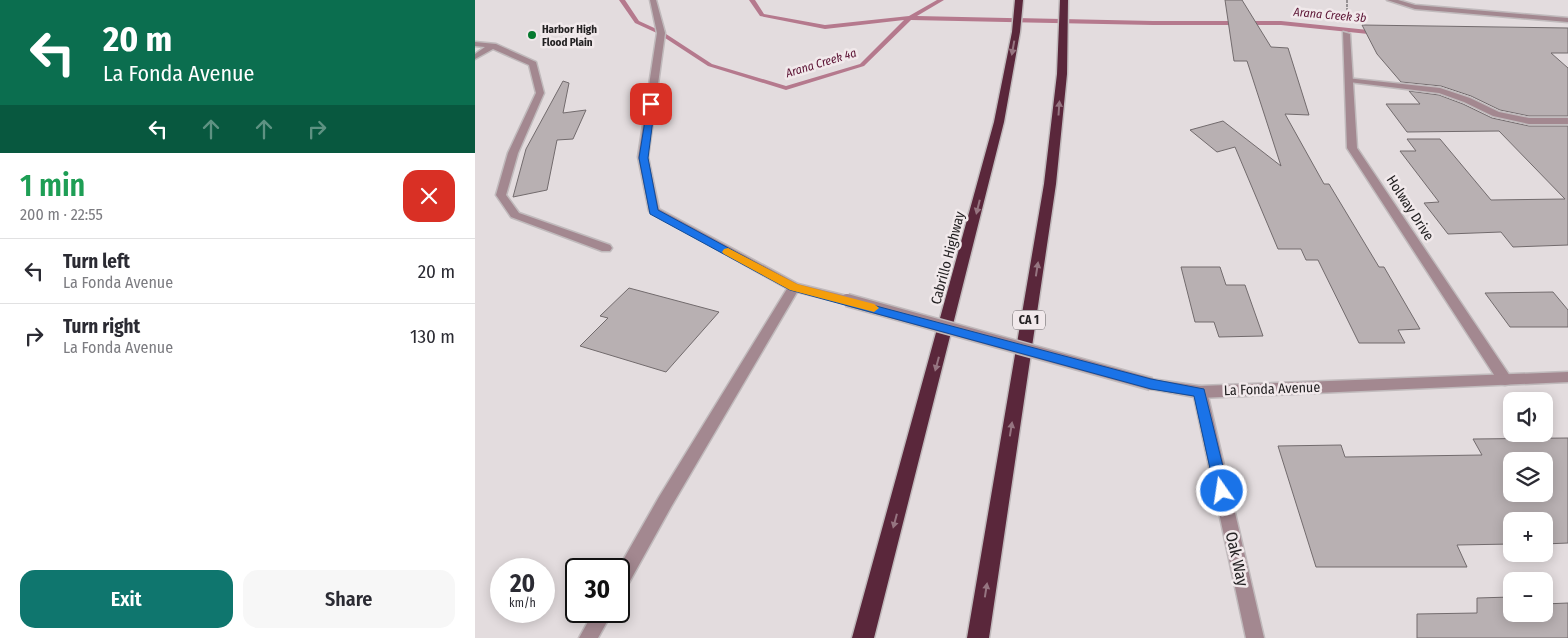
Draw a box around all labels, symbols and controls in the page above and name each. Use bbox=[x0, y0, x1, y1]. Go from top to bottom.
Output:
water label: Arana Creek 3b bbox=[1292, 5, 1367, 25]
text: 20 m bbox=[103, 18, 172, 60]
icon: left bbox=[20, 20, 85, 85]
place label: Harbor High Flood Plain bbox=[542, 23, 597, 49]
marker: Harbor High Flood Plain bbox=[526, 29, 538, 41]
one-way arrow bbox=[1009, 41, 1017, 57]
water label: Arana Creek 4a bbox=[783, 46, 858, 81]
text: La Fonda Avenue bbox=[103, 60, 254, 87]
pin bbox=[630, 83, 672, 125]
icon: arrive bbox=[637, 90, 665, 118]
one-way arrow bbox=[1055, 100, 1063, 116]
icon: left bbox=[144, 115, 172, 143]
icon: ahead bbox=[197, 115, 225, 143]
icon: ahead bbox=[250, 115, 278, 143]
icon: right bbox=[303, 115, 331, 143]
text: 1 min bbox=[20, 168, 85, 204]
button: close bbox=[403, 170, 455, 222]
street label: Holway Drive bbox=[1383, 172, 1437, 244]
one-way arrow bbox=[974, 199, 982, 214]
text: 200 m · 22:55 bbox=[20, 205, 103, 224]
street label: Cabrillo Highway bbox=[927, 209, 969, 306]
text: Turn left bbox=[63, 250, 130, 273]
icon: left bbox=[20, 257, 48, 285]
text: 20 m bbox=[418, 260, 455, 283]
one-way arrow bbox=[1033, 260, 1041, 276]
text: La Fonda Avenue bbox=[63, 273, 173, 292]
road number: CA 1 bbox=[1013, 310, 1045, 330]
text: Turn right bbox=[63, 315, 140, 338]
icon: right bbox=[20, 322, 48, 350]
text: 130 m bbox=[410, 325, 455, 348]
text: La Fonda Avenue bbox=[63, 338, 173, 357]
one-way arrow bbox=[932, 357, 940, 372]
street label: La Fonda Avenue bbox=[1224, 379, 1321, 399]
map controls bbox=[1503, 392, 1553, 622]
button: sound bbox=[1503, 392, 1553, 442]
one-way arrow bbox=[1008, 421, 1016, 437]
button: layers bbox=[1503, 452, 1553, 502]
position arrow bbox=[1195, 464, 1247, 516]
button: + bbox=[1503, 512, 1553, 562]
one-way arrow bbox=[890, 514, 898, 529]
street label: Oak Way bbox=[1222, 530, 1253, 589]
speed limit sign: 30 bbox=[565, 558, 630, 623]
text: 20 bbox=[510, 569, 535, 599]
button: Exit bbox=[20, 570, 233, 628]
button: Share bbox=[243, 570, 455, 628]
button: − bbox=[1503, 572, 1553, 622]
one-way arrow bbox=[982, 581, 990, 597]
text: km/h bbox=[509, 596, 536, 610]

